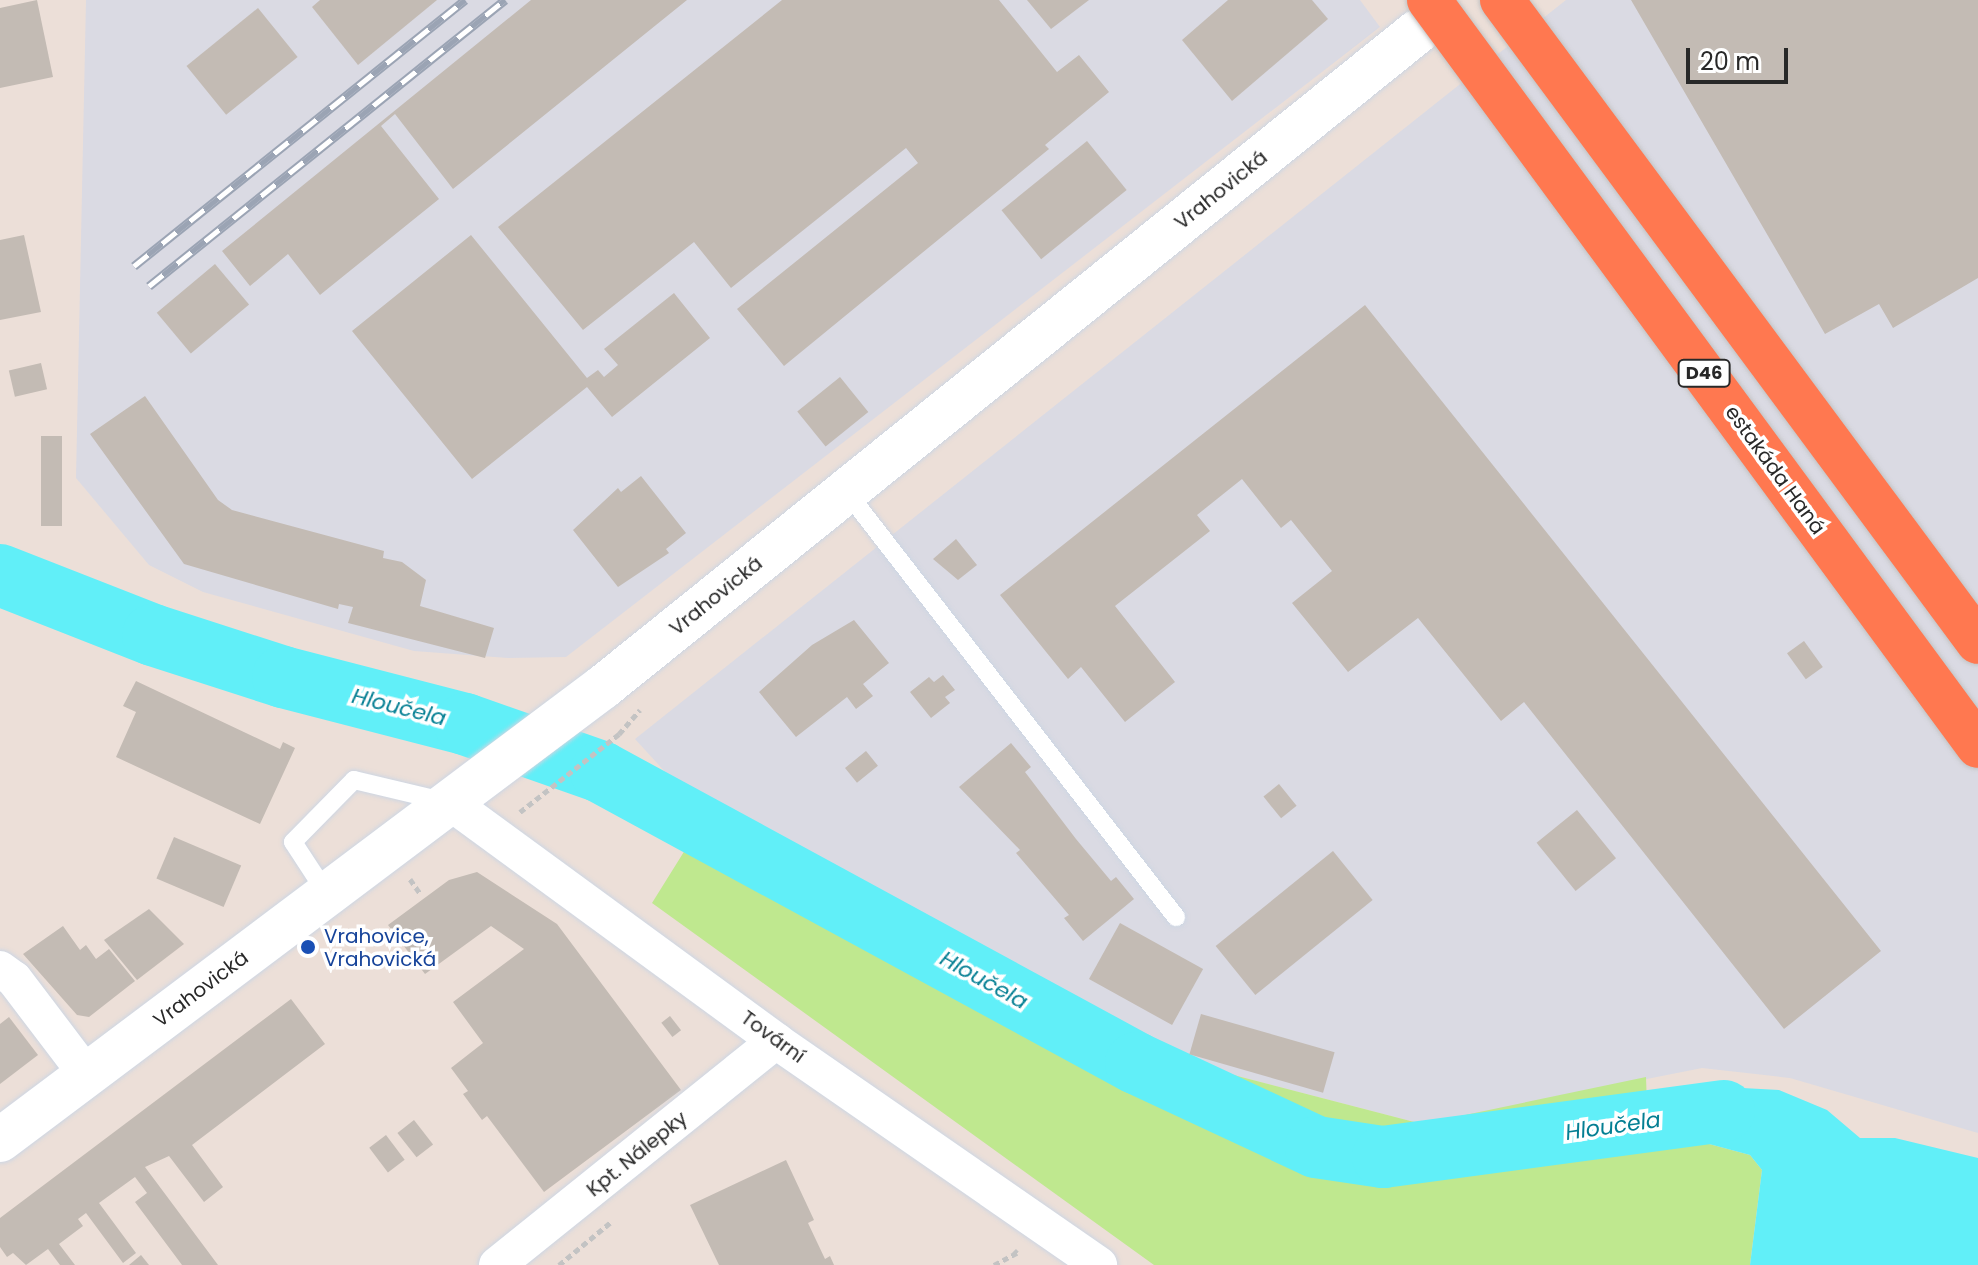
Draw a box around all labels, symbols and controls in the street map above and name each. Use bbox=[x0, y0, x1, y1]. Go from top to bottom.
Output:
scale bar bbox=[1690, 32, 1792, 82]
text: 20 m bbox=[1700, 45, 1760, 78]
street label: Vrahovická bbox=[1170, 145, 1272, 235]
road number: D46 bbox=[1676, 359, 1732, 387]
street label: estakáda Haná bbox=[1720, 401, 1830, 539]
street label: Vrahovická bbox=[665, 551, 767, 641]
water label: Hloučela bbox=[349, 683, 449, 731]
place label: Vrahovice, Vrahovická bbox=[324, 924, 436, 971]
marker: Vrahovice, Vrahovická bbox=[299, 938, 317, 956]
water label: Hloučela bbox=[936, 945, 1032, 1015]
street label: Vrahovická bbox=[149, 946, 253, 1032]
street label: Tovární bbox=[736, 1006, 810, 1068]
street label: Kpt. Nálepky bbox=[582, 1106, 692, 1202]
water label: Hloučela bbox=[1564, 1106, 1662, 1146]

